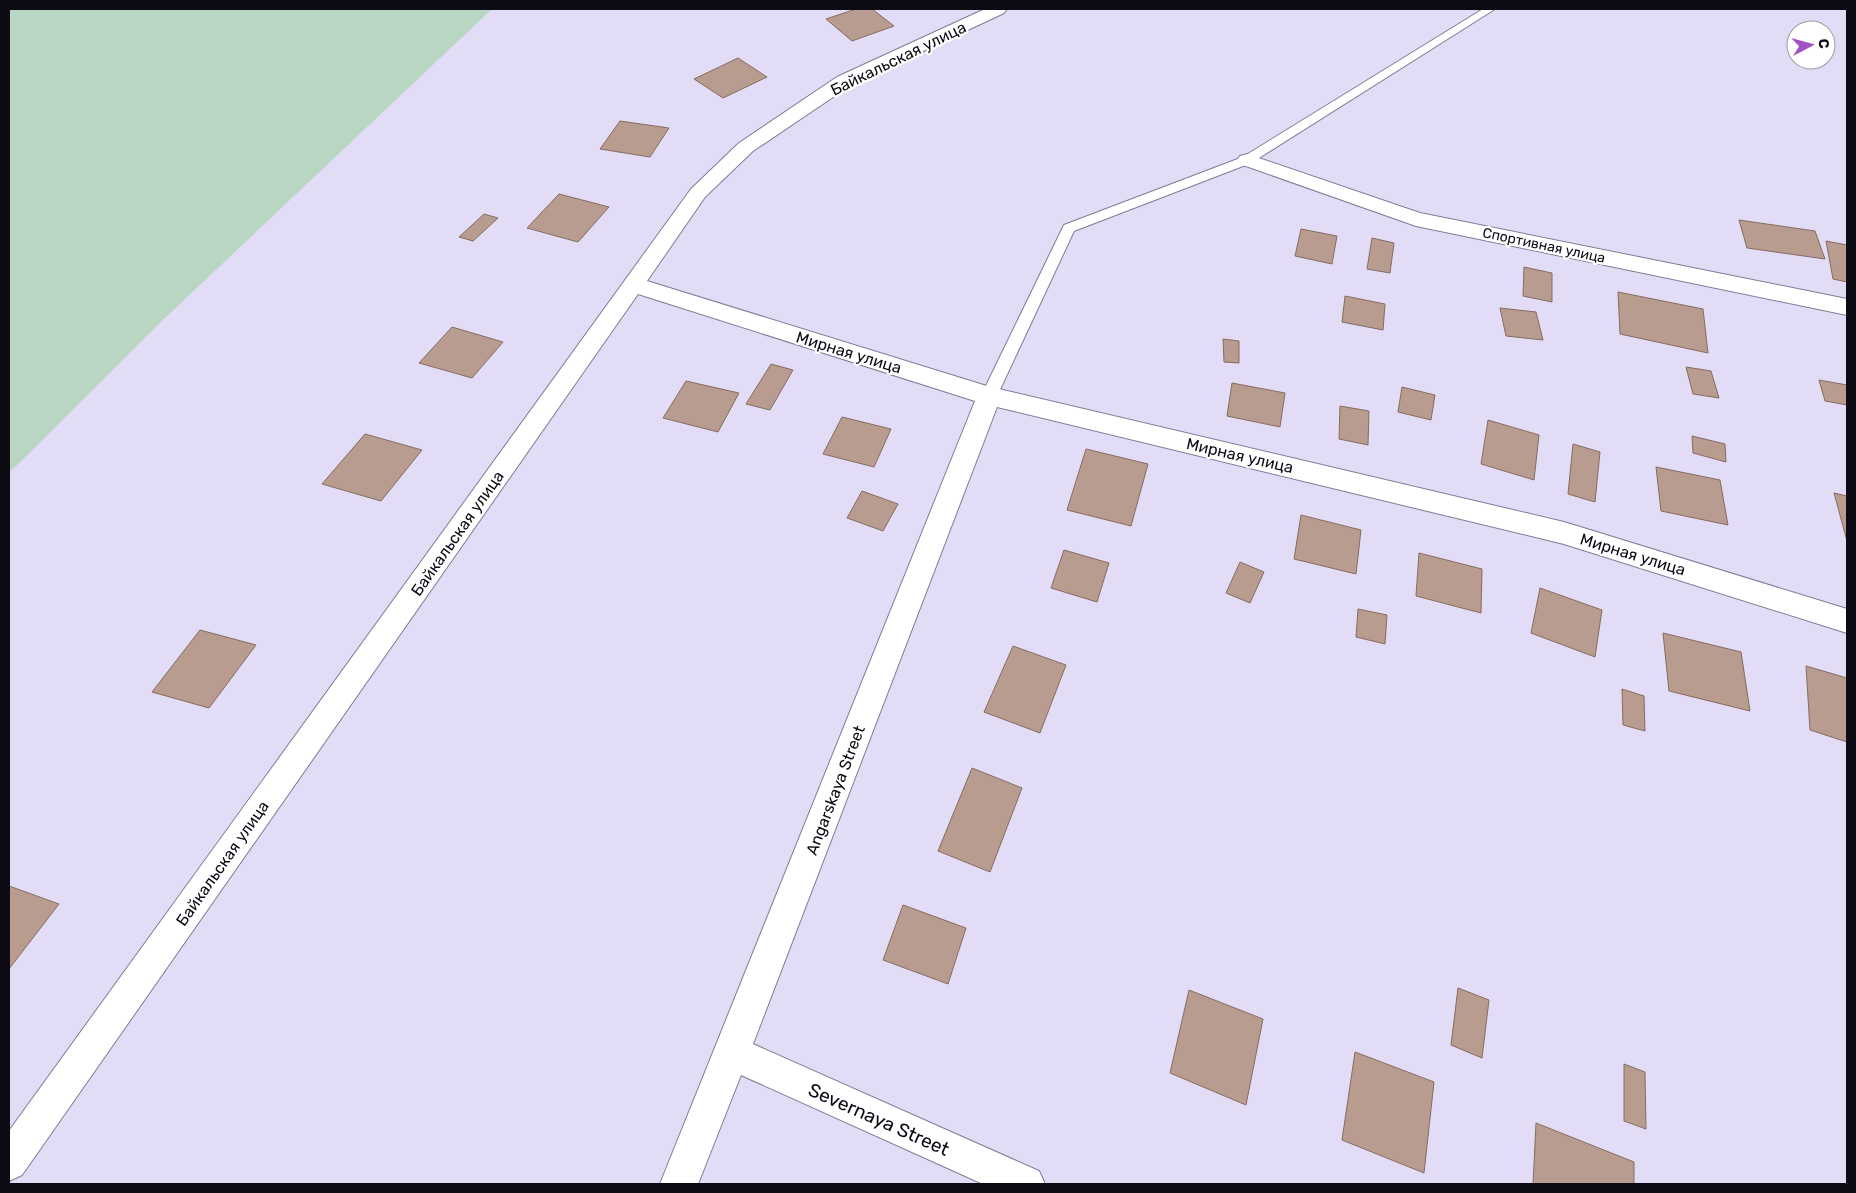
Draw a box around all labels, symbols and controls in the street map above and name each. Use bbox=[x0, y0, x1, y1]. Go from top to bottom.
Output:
street label: Байкальская улица bbox=[827, 17, 969, 100]
north arrow bbox=[1786, 20, 1836, 70]
text: С bbox=[1814, 38, 1832, 50]
street label: Спортивная улица bbox=[1481, 224, 1607, 267]
street label: Мирная улица bbox=[794, 327, 904, 378]
street label: Мирная улица bbox=[1185, 434, 1295, 477]
street label: Байкальская улица bbox=[407, 467, 508, 600]
street label: Мирная улица bbox=[1578, 529, 1688, 580]
street label: Angarskaya Street bbox=[802, 723, 869, 858]
street label: Байкальская улица bbox=[172, 797, 273, 930]
street label: Severnaya Street bbox=[805, 1078, 953, 1161]

